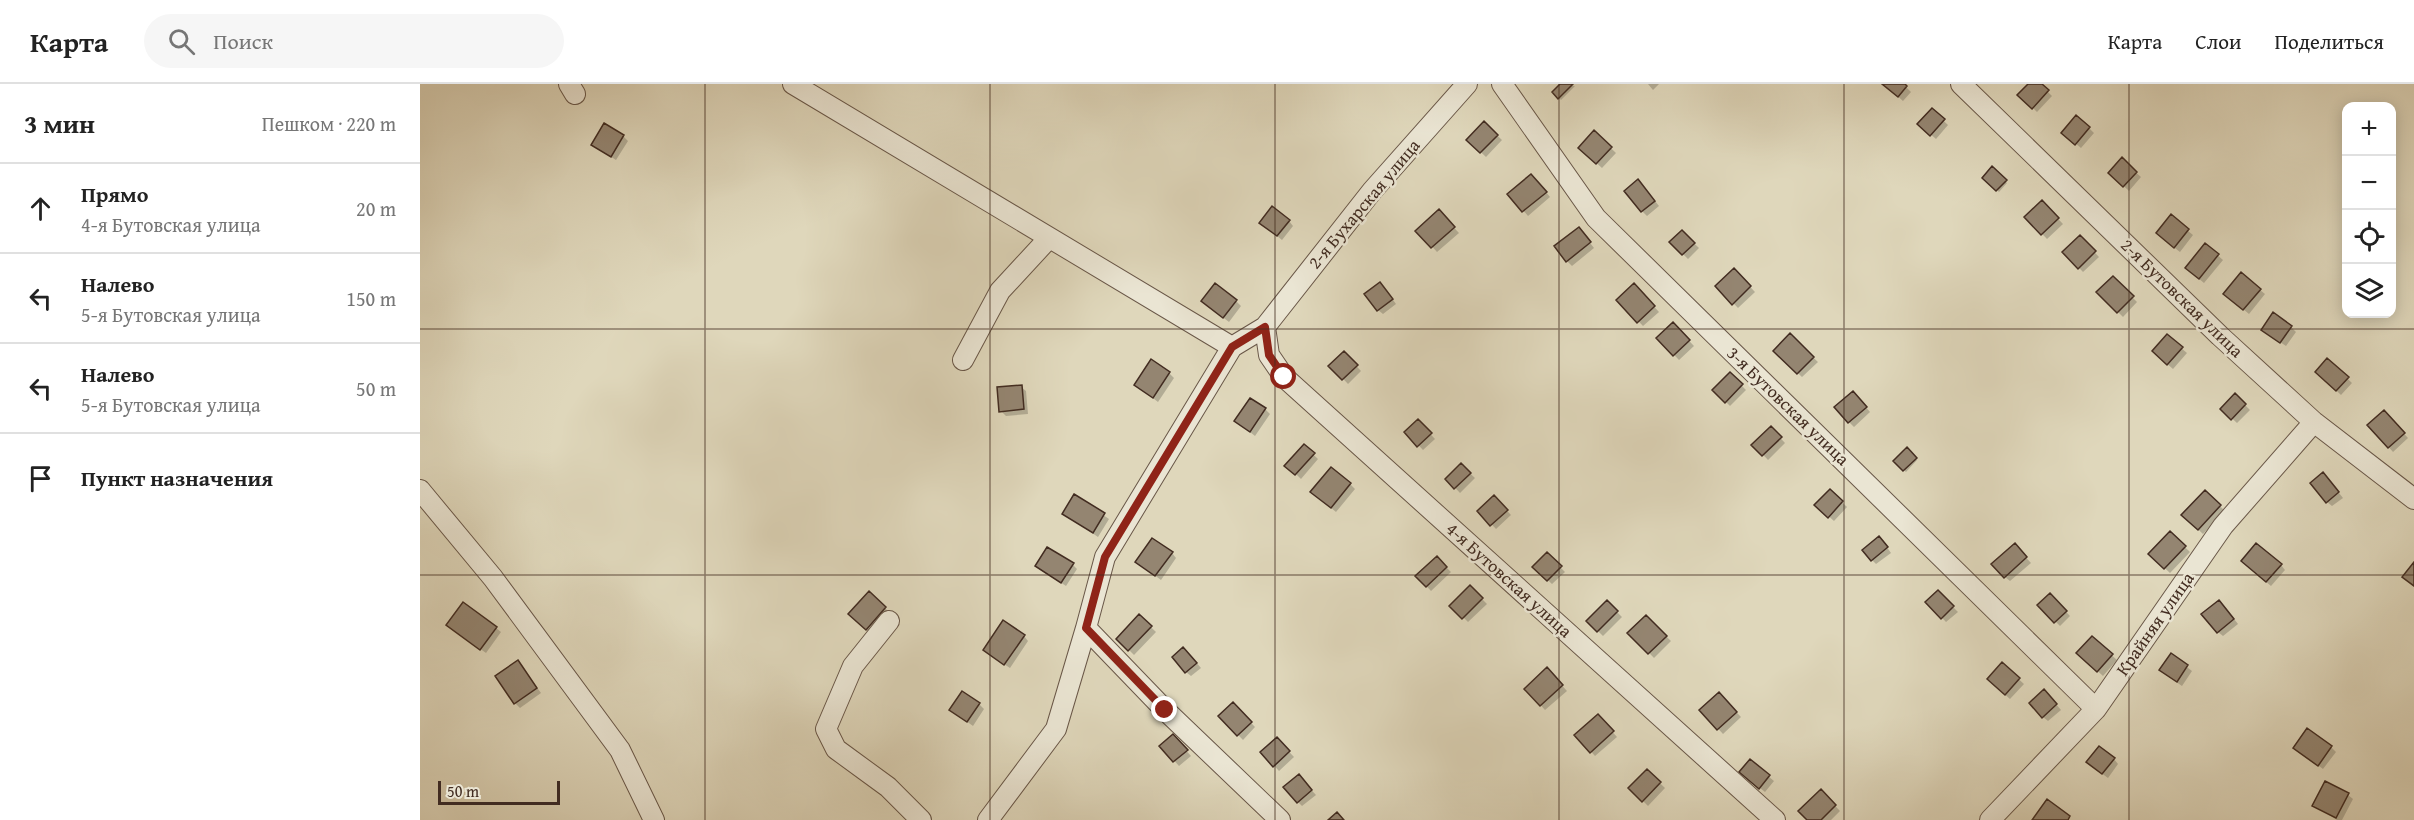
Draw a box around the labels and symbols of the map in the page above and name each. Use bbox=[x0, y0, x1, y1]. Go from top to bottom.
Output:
street label: 2-я Бухарская улица bbox=[1301, 132, 1426, 275]
street label: 2-я Бутовская улица bbox=[2115, 232, 2250, 364]
street label: 3-я Бутовская улица bbox=[1721, 340, 1856, 472]
route start bbox=[1270, 363, 1296, 389]
street label: 4-я Бутовская улица bbox=[1440, 516, 1579, 644]
street label: Крайняя улица bbox=[2109, 566, 2201, 681]
route end bbox=[1151, 696, 1177, 722]
scale bar bbox=[438, 778, 560, 806]

